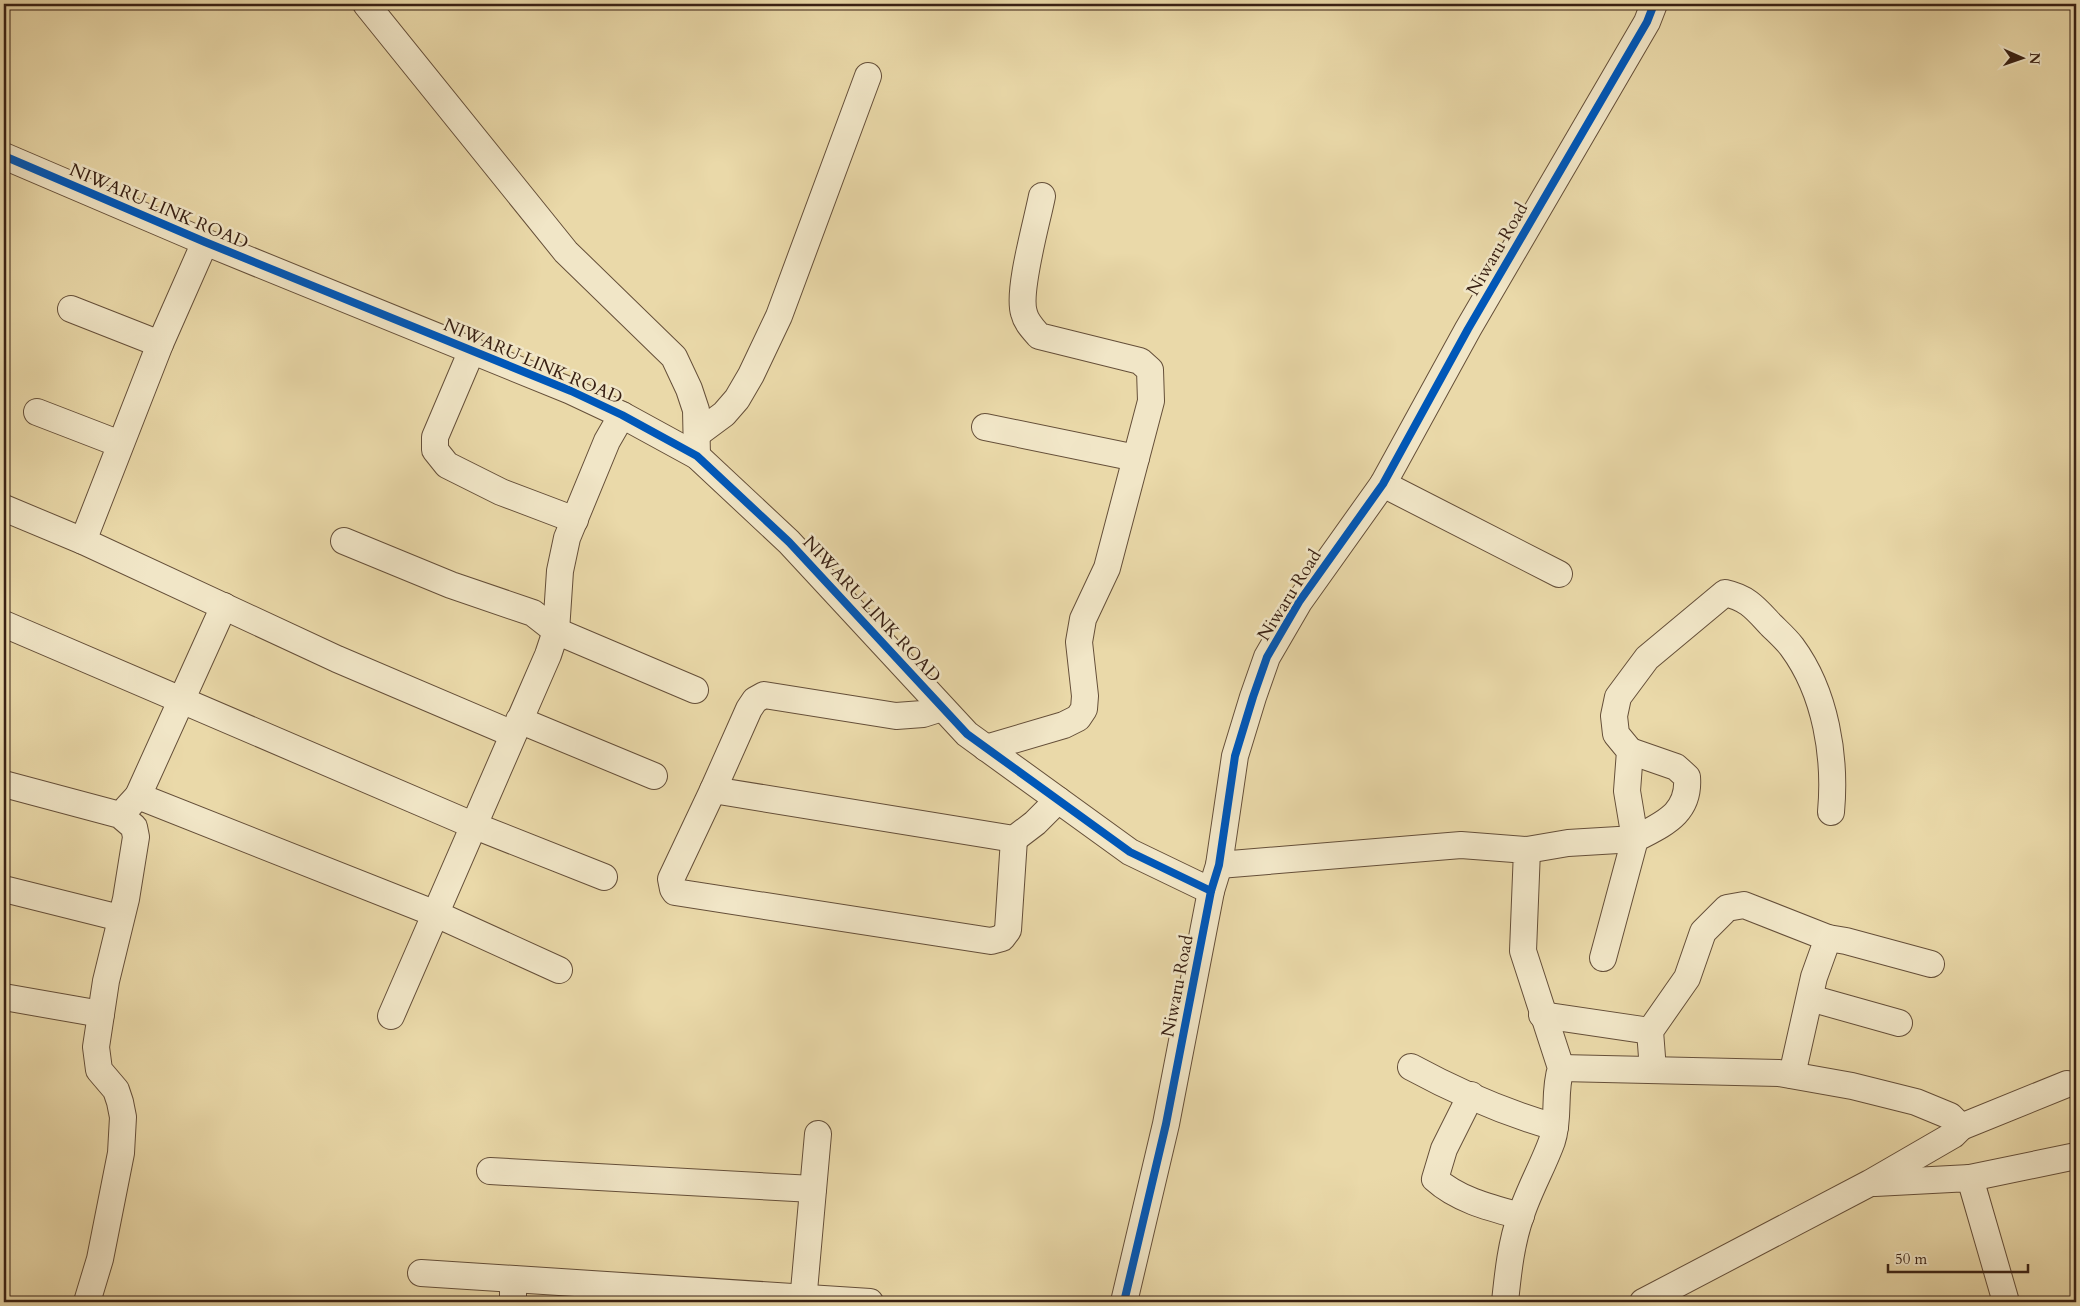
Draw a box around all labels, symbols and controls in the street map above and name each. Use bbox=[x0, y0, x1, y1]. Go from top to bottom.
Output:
north arrow bbox=[1998, 32, 2048, 82]
text: N bbox=[2025, 52, 2044, 65]
street label: NIWARU LINK ROAD bbox=[65, 157, 252, 256]
street label: Niwaru Road bbox=[1461, 198, 1534, 300]
street label: NIWARU LINK ROAD bbox=[439, 312, 626, 411]
street label: NIWARU LINK ROAD bbox=[797, 531, 946, 688]
street label: Niwaru Road bbox=[1251, 544, 1328, 646]
street label: Niwaru Road bbox=[1155, 933, 1200, 1039]
scale bar bbox=[1888, 1241, 2028, 1273]
text: 50 m bbox=[1895, 1249, 1927, 1269]

